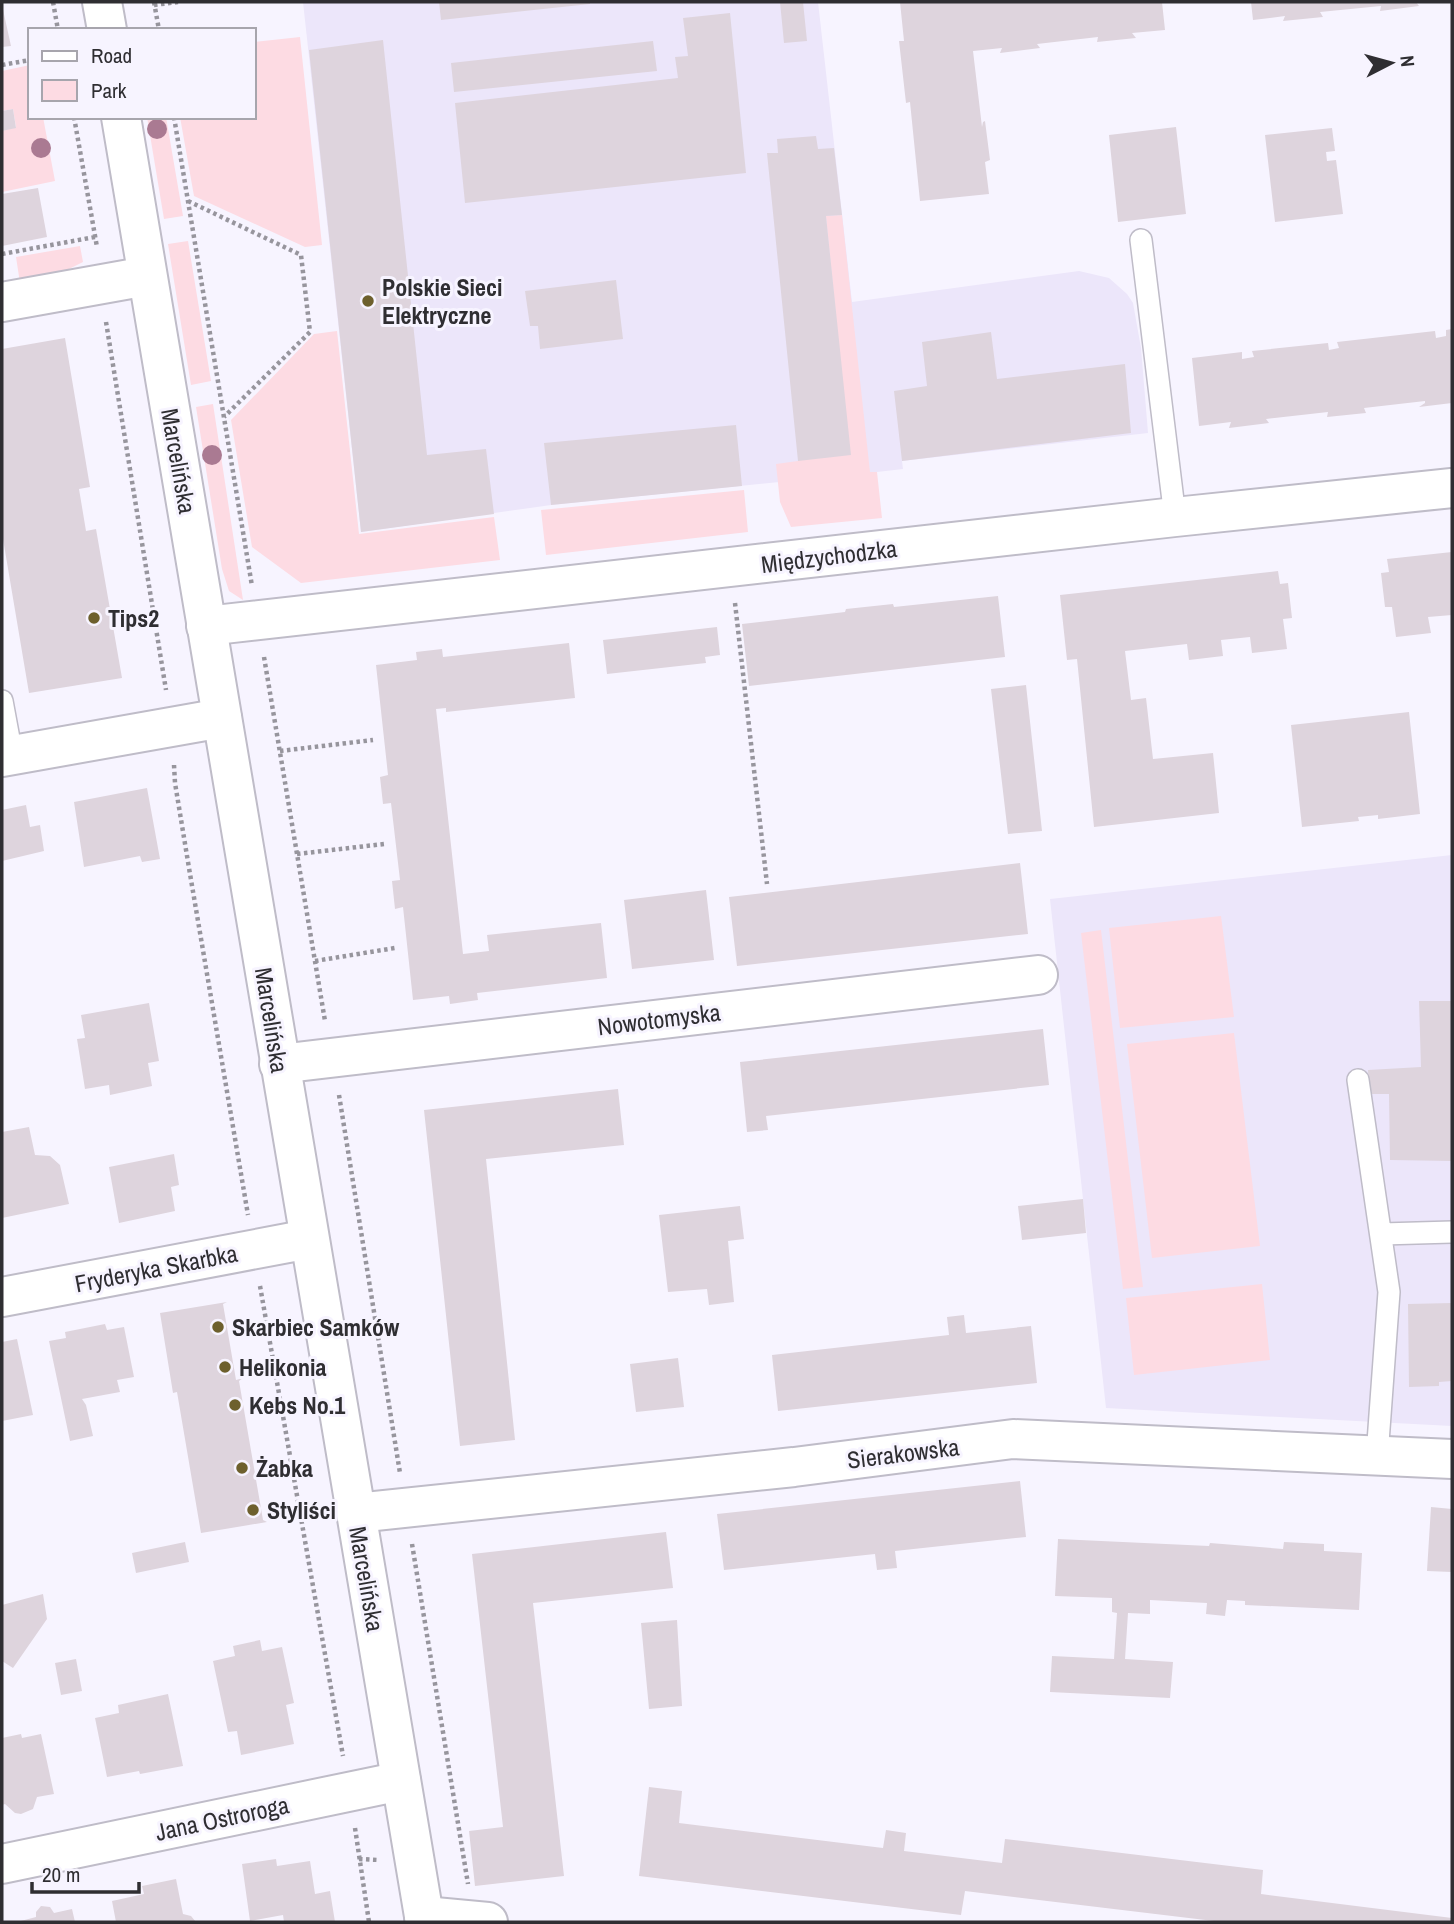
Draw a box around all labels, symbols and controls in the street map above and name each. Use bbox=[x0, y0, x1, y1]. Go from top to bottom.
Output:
legend bbox=[28, 28, 256, 119]
north arrow bbox=[1356, 28, 1426, 98]
text: Road bbox=[91, 41, 132, 70]
text: N bbox=[1394, 54, 1421, 68]
text: Park bbox=[91, 76, 127, 105]
place label: Polskie Sieci Elektryczne bbox=[382, 271, 502, 331]
marker: Polskie Sieci Elektryczne bbox=[360, 293, 376, 309]
street label: Marcelińska bbox=[154, 406, 204, 516]
street label: Międzychodzka bbox=[759, 532, 899, 580]
place label: Tips2 bbox=[108, 602, 159, 634]
marker: Tips2 bbox=[86, 610, 102, 626]
street label: Marcelińska bbox=[248, 965, 296, 1075]
street label: Nowotomyska bbox=[596, 996, 722, 1042]
street label: Fryderyka Skarbka bbox=[72, 1237, 240, 1299]
place label: Skarbiec Samków bbox=[232, 1311, 400, 1343]
marker: Skarbiec Samków bbox=[210, 1319, 226, 1335]
place label: Helikonia bbox=[239, 1351, 327, 1383]
marker: Helikonia bbox=[217, 1359, 233, 1375]
place label: Kebs No.1 bbox=[249, 1389, 345, 1421]
marker: Kebs No.1 bbox=[227, 1397, 243, 1413]
street label: Sierakowska bbox=[845, 1430, 961, 1476]
place label: Żabka bbox=[256, 1452, 313, 1484]
marker: Żabka bbox=[234, 1460, 250, 1476]
place label: Styliści bbox=[267, 1494, 336, 1526]
marker: Styliści bbox=[245, 1502, 261, 1518]
street label: Marcelińska bbox=[342, 1524, 392, 1634]
street label: Jana Ostroroga bbox=[152, 1788, 292, 1848]
scale bar bbox=[32, 1850, 138, 1894]
text: 20 m bbox=[42, 1860, 80, 1889]

